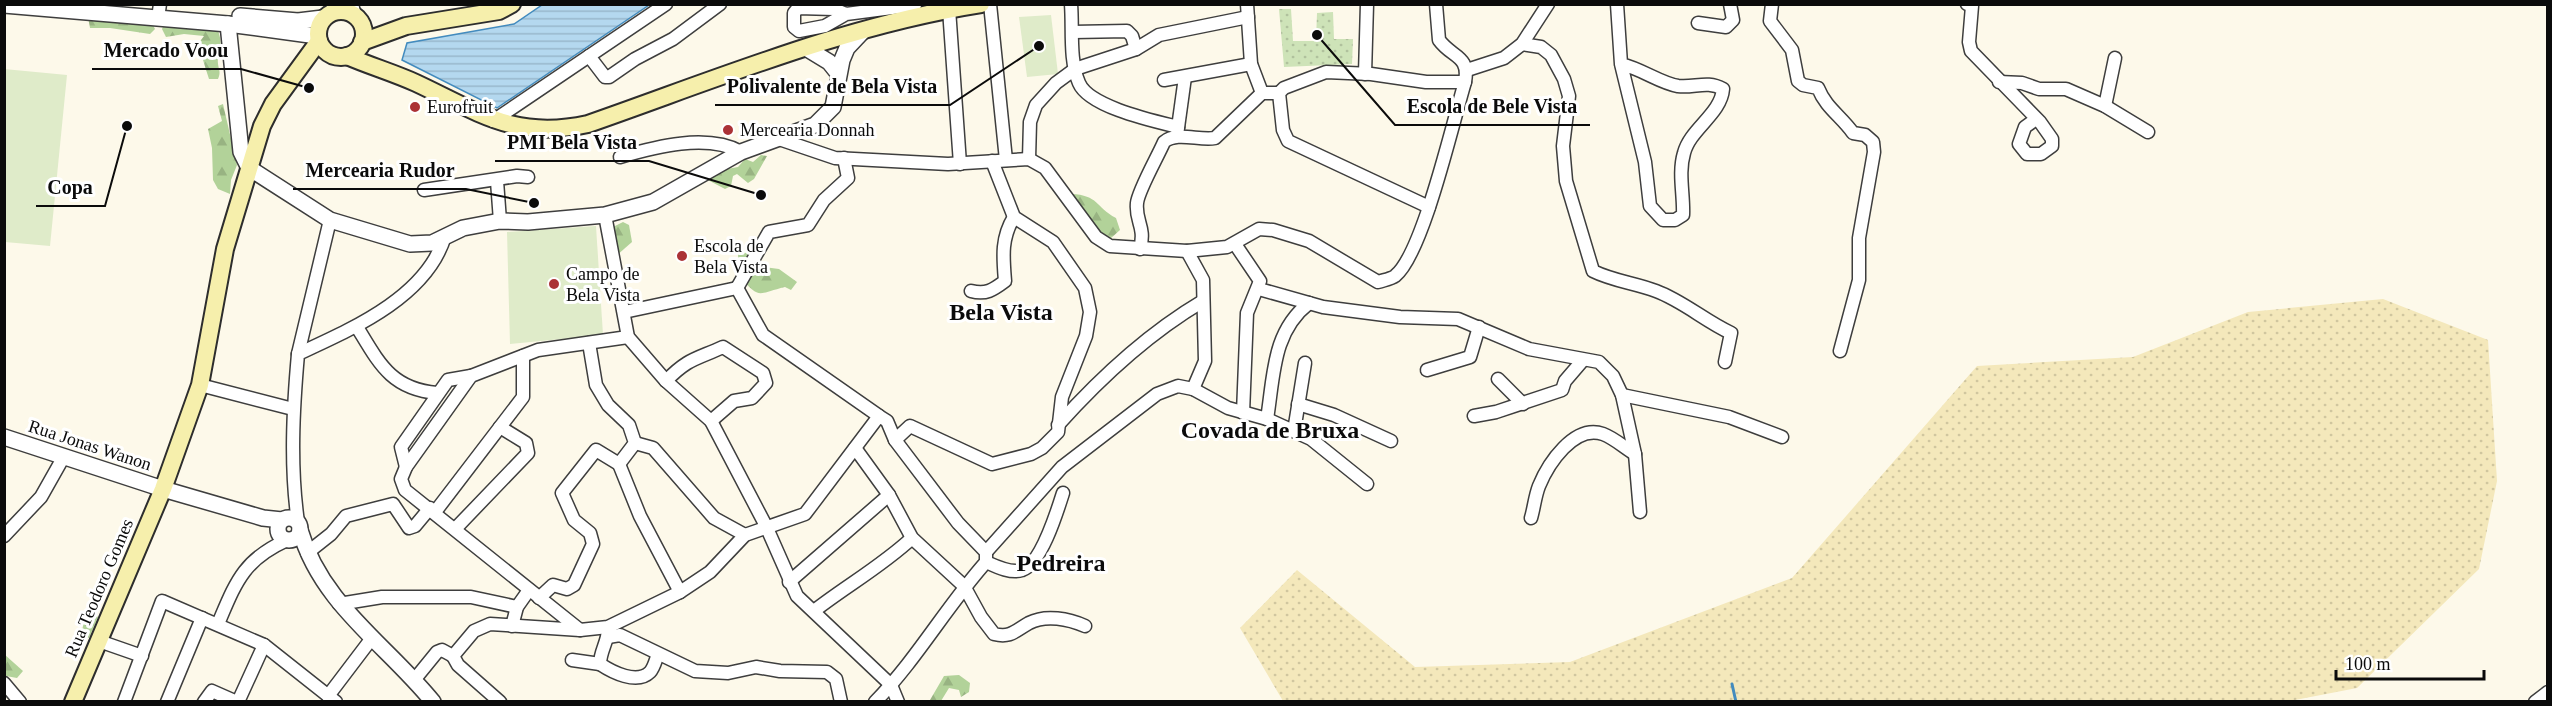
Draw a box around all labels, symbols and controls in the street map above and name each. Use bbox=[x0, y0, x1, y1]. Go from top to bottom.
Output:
callout: Mercado Voou bbox=[92, 31, 241, 69]
text: Mercado Voou bbox=[104, 39, 228, 61]
callout: Polivalente de Bela Vista bbox=[715, 67, 950, 105]
text: Polivalente de Bela Vista bbox=[727, 75, 937, 97]
callout: Escola de Bele Vista bbox=[1395, 87, 1590, 125]
text: Escola de Bele Vista bbox=[1407, 95, 1577, 117]
place label: Eurofruit bbox=[427, 97, 493, 117]
marker: Eurofruit bbox=[408, 100, 422, 114]
place label: Mercearia Donnah bbox=[740, 120, 874, 140]
callout: PMI Bela Vista bbox=[495, 123, 649, 161]
marker: Mercearia Donnah bbox=[721, 123, 735, 137]
text: PMI Bela Vista bbox=[507, 131, 637, 153]
callout: Mercearia Rudor bbox=[293, 151, 466, 189]
text: Mercearia Rudor bbox=[305, 159, 455, 181]
callout: Copa bbox=[36, 168, 105, 206]
text: Copa bbox=[47, 176, 93, 199]
place label: Escola de Bela Vista bbox=[694, 236, 768, 277]
marker: Escola de Bela Vista bbox=[675, 249, 689, 263]
place label: Campo de Bela Vista bbox=[566, 264, 640, 305]
marker: Campo de Bela Vista bbox=[547, 277, 561, 291]
district label: Bela Vista bbox=[949, 299, 1053, 325]
street label: Rua Jonas Wanon bbox=[26, 416, 154, 474]
district label: Covada de Bruxa bbox=[1181, 417, 1359, 443]
street label: Rua Teodoro Gomes bbox=[61, 516, 137, 660]
district label: Pedreira bbox=[1017, 550, 1105, 576]
scale bar bbox=[2336, 643, 2484, 681]
text: 100 m bbox=[2345, 654, 2391, 674]

